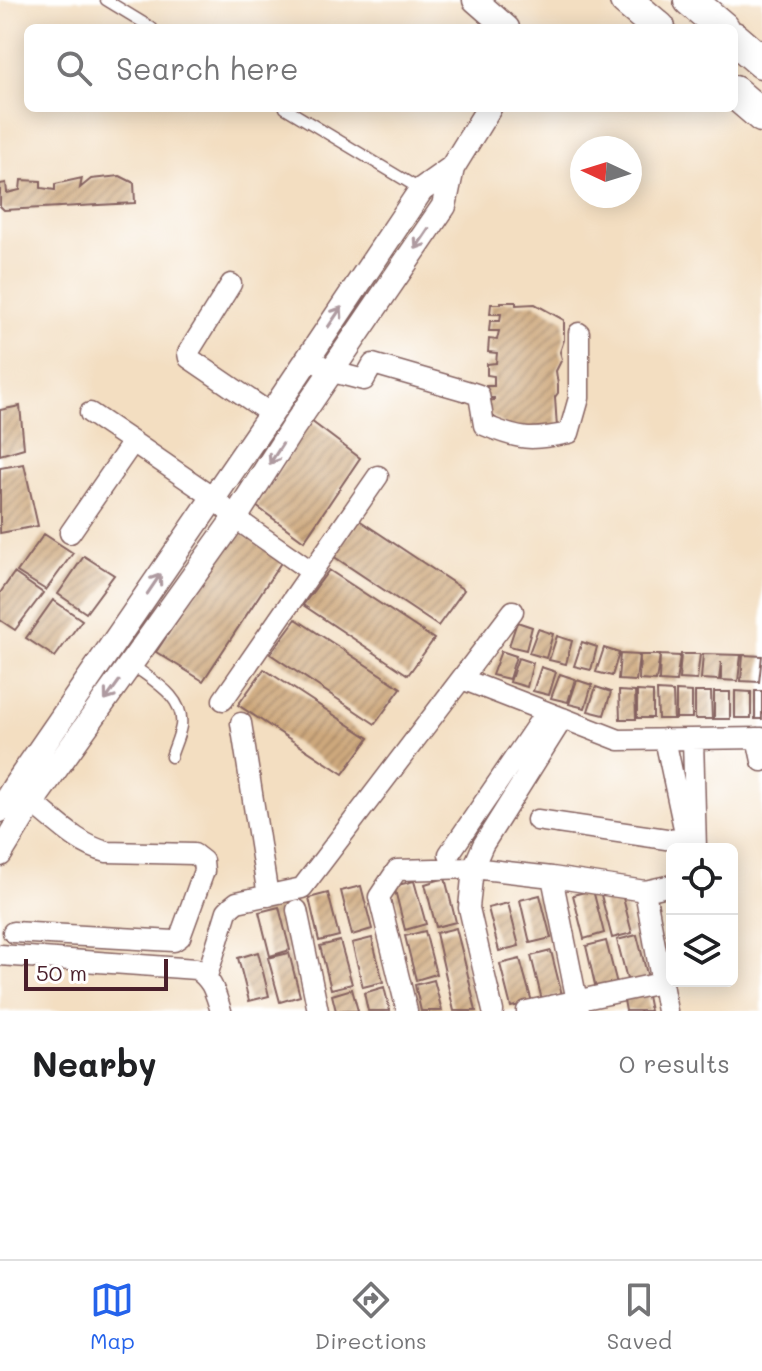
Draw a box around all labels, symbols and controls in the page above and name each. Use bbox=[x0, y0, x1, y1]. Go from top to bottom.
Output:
search box bbox=[24, 24, 738, 112]
icon: search bbox=[52, 46, 96, 90]
text: Search here bbox=[116, 48, 299, 88]
north arrow bbox=[570, 136, 642, 208]
one-way arrow bbox=[414, 227, 430, 249]
one-way arrow bbox=[327, 306, 344, 328]
one-way arrow bbox=[268, 442, 284, 465]
one-way arrow bbox=[146, 573, 162, 595]
one-way arrow bbox=[104, 679, 120, 701]
map controls bbox=[666, 843, 738, 987]
button: locate bbox=[666, 843, 738, 915]
button: layers bbox=[666, 915, 738, 987]
scale bar bbox=[24, 955, 168, 991]
text: 50 m bbox=[36, 958, 87, 987]
text: Nearby bbox=[32, 1041, 157, 1086]
text: 0 results bbox=[619, 1046, 730, 1080]
tab: Map bbox=[90, 1278, 135, 1355]
tab: Directions bbox=[315, 1278, 427, 1355]
tab: Saved bbox=[607, 1278, 672, 1355]

